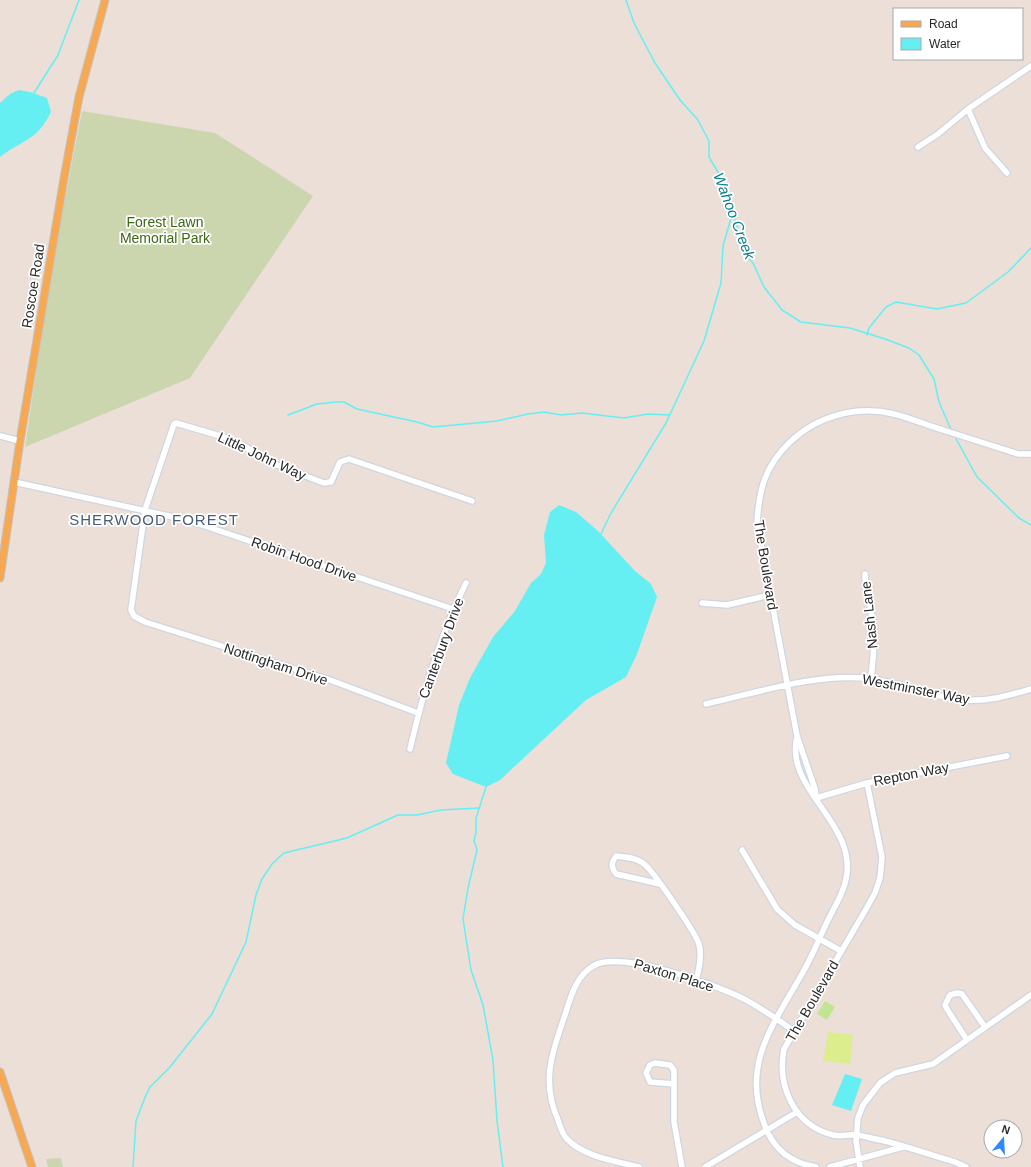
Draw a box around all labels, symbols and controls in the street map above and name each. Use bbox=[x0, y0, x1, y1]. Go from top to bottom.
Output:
legend bbox=[893, 8, 1023, 60]
text: Road bbox=[929, 17, 958, 31]
text: Water bbox=[929, 37, 961, 51]
water label: Wahoo Creek bbox=[710, 170, 759, 263]
park label: Forest Lawn Memorial Park bbox=[120, 214, 211, 246]
street label: Roscoe Road bbox=[18, 243, 48, 329]
street label: Little John Way bbox=[215, 429, 309, 483]
district label: SHERWOOD FOREST bbox=[69, 511, 239, 528]
street label: The Boulevard bbox=[751, 519, 781, 611]
street label: Robin Hood Drive bbox=[249, 533, 359, 585]
street label: Nash Lane bbox=[857, 580, 880, 650]
street label: Canterbury Drive bbox=[415, 595, 467, 700]
street label: Nottingham Drive bbox=[222, 640, 330, 688]
street label: Westminster Way bbox=[861, 671, 971, 707]
street label: Repton Way bbox=[872, 759, 950, 789]
street label: Paxton Place bbox=[632, 955, 716, 995]
street label: The Boulevard bbox=[782, 958, 842, 1044]
north arrow bbox=[983, 1119, 1023, 1159]
text: N bbox=[1000, 1123, 1012, 1136]

